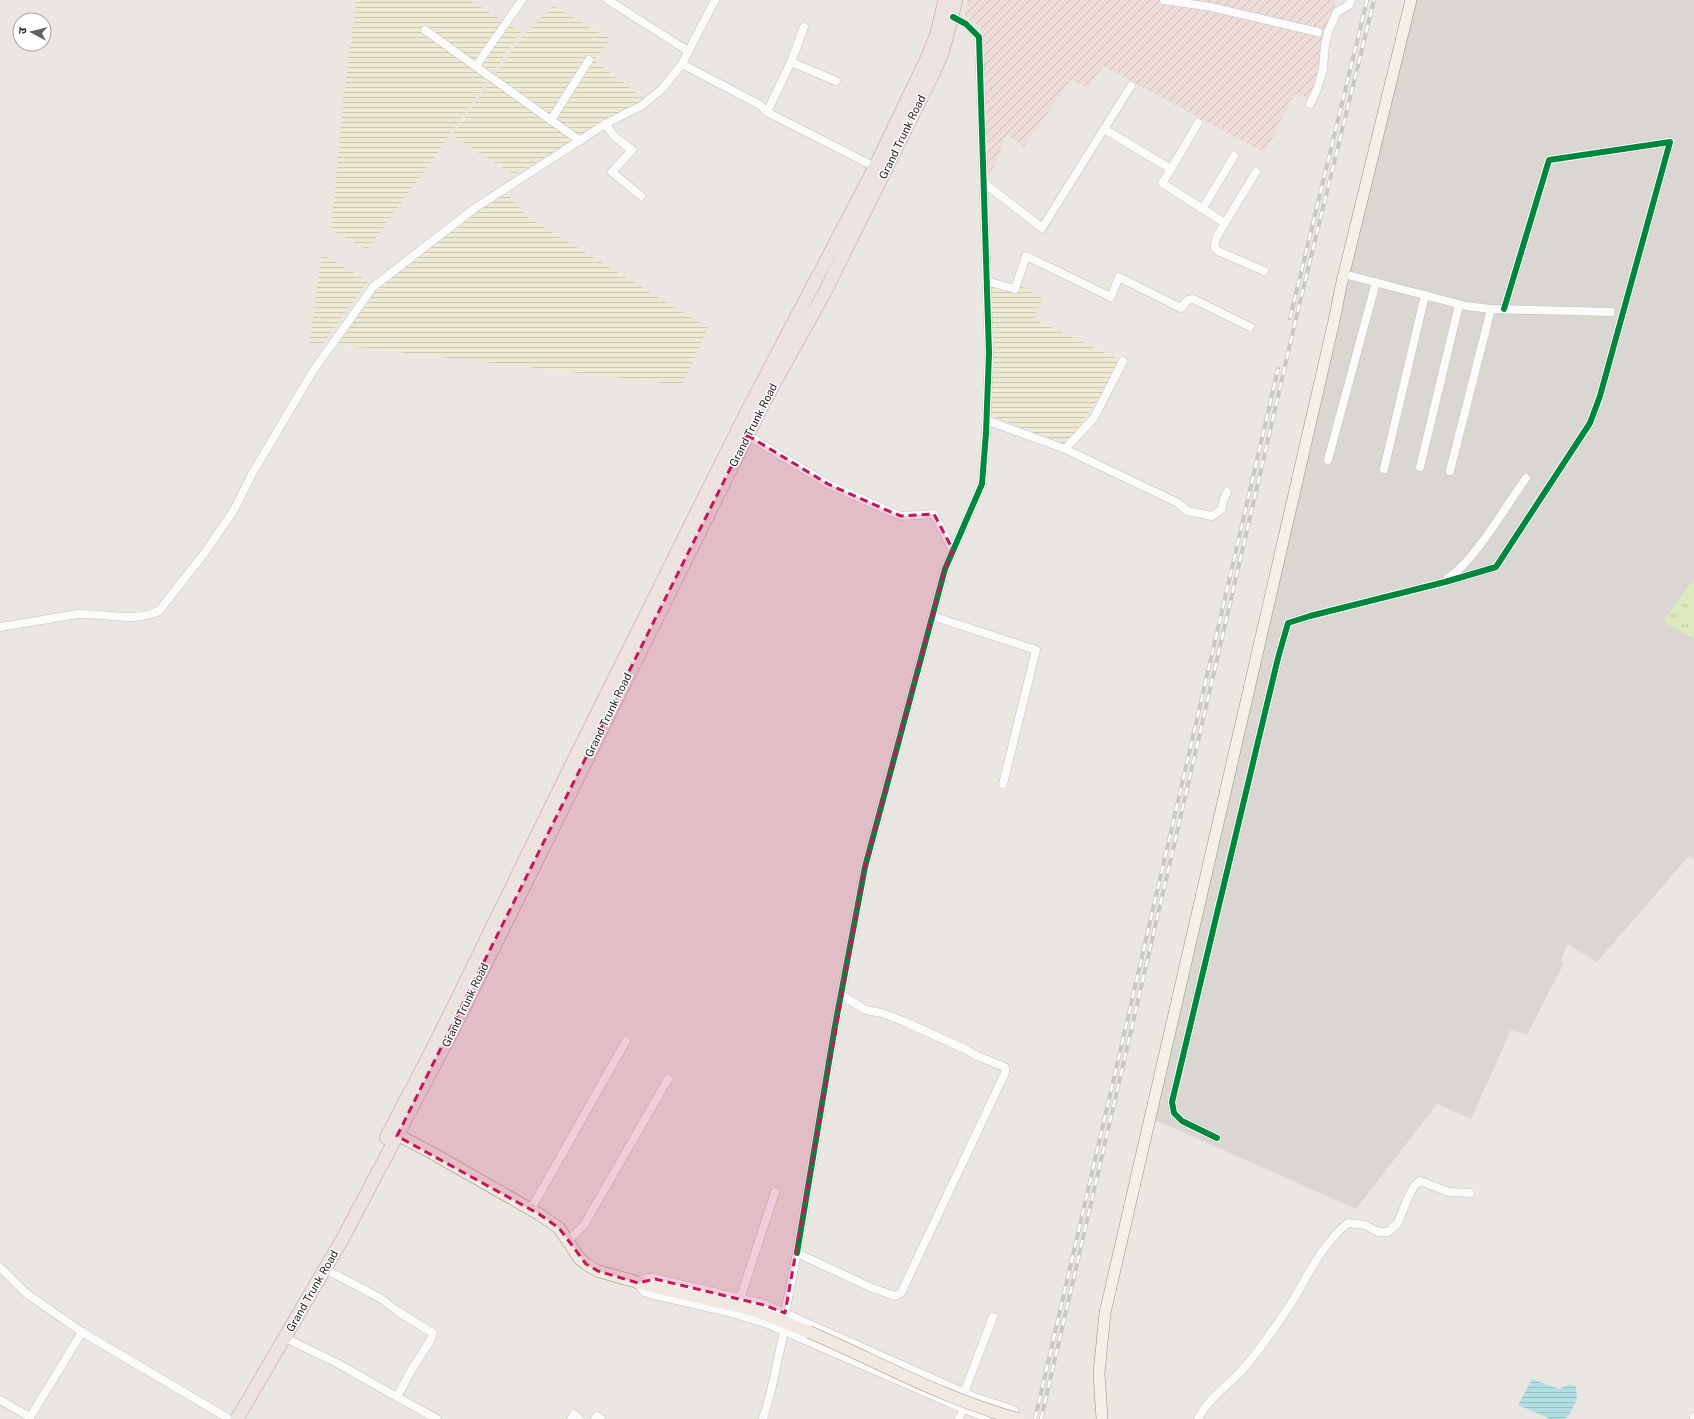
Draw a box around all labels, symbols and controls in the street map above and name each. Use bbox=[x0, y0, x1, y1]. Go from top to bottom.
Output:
north arrow bbox=[12, 12, 52, 52]
text: उ bbox=[16, 26, 28, 35]
street label: Grand Trunk Road bbox=[876, 93, 928, 181]
street label: Grand Trunk Road bbox=[727, 381, 779, 469]
street label: Grand Trunk Road bbox=[582, 671, 634, 759]
street label: Grand Trunk Road bbox=[439, 961, 491, 1049]
street label: Grand Trunk Road bbox=[284, 1248, 340, 1334]

